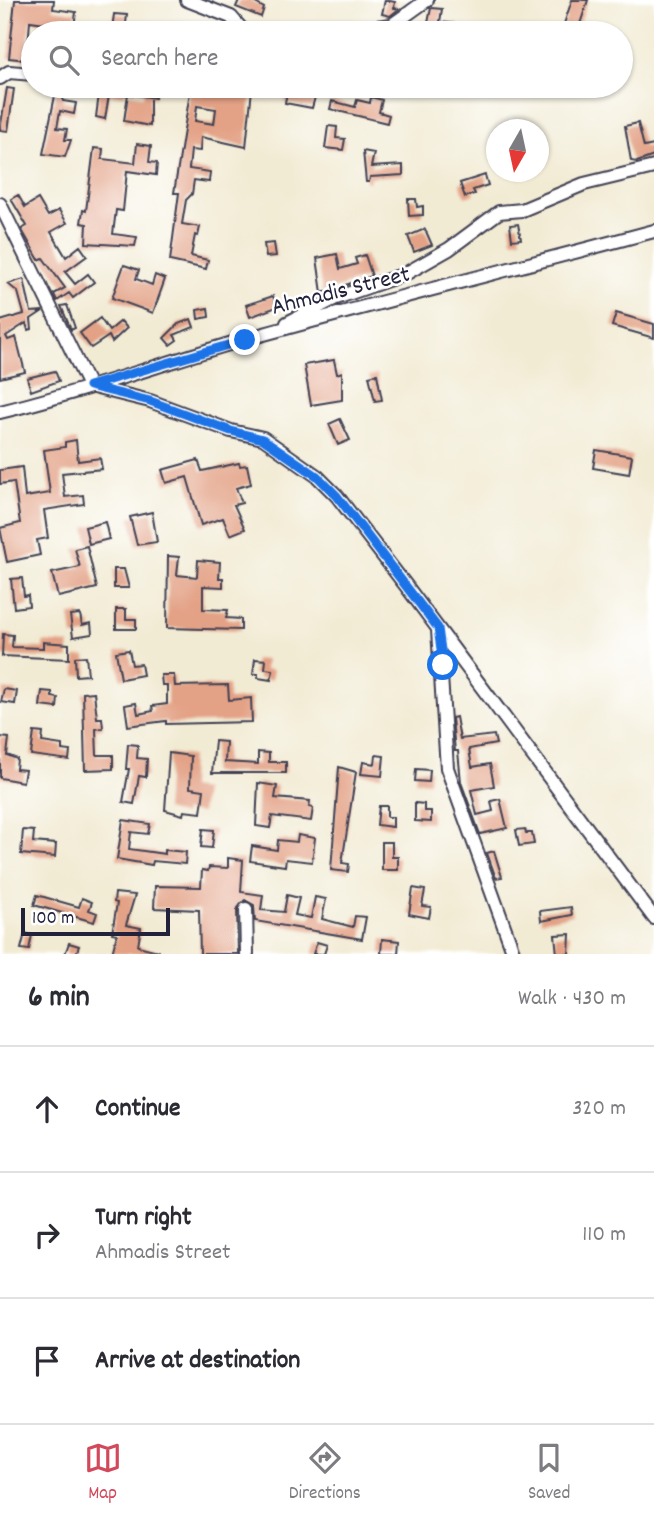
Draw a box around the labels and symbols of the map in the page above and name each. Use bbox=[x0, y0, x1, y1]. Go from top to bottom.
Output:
north arrow bbox=[486, 119, 549, 182]
street label: Ahmadis Street bbox=[268, 258, 414, 326]
route end bbox=[229, 324, 260, 355]
route start bbox=[427, 649, 458, 680]
scale bar bbox=[21, 905, 170, 937]

